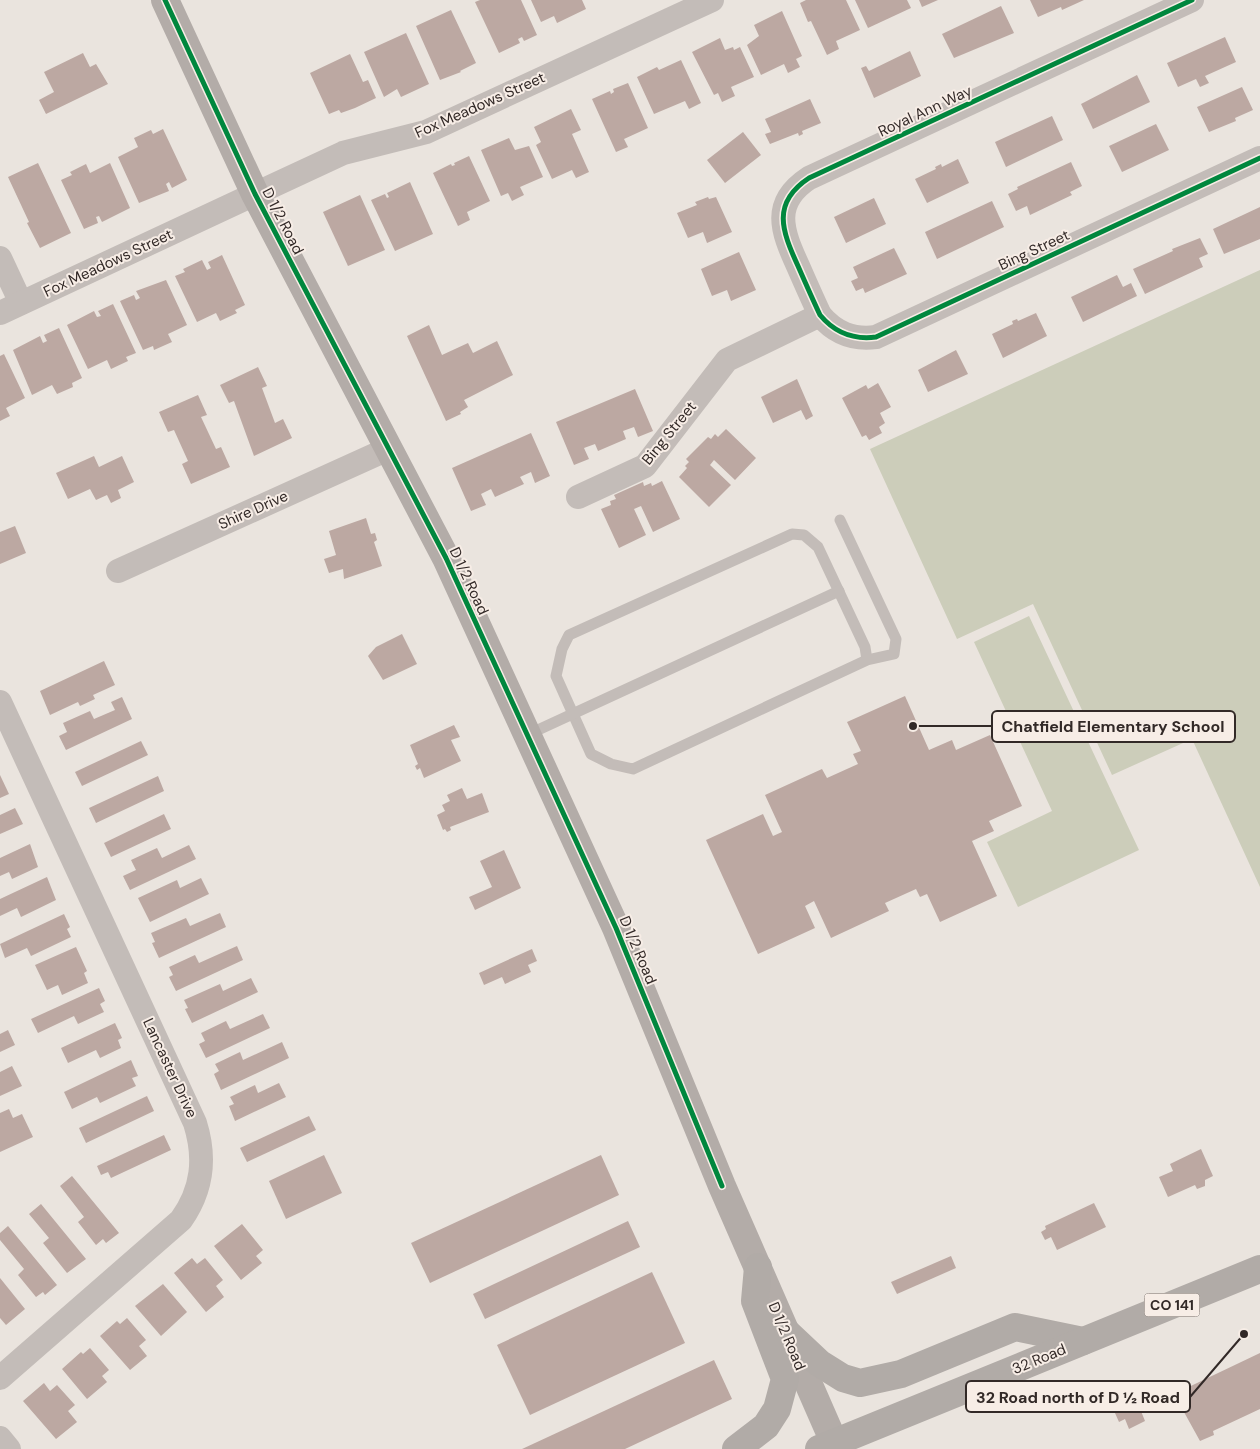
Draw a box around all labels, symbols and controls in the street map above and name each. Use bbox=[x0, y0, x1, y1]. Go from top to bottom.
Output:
street label: Fox Meadows Street bbox=[412, 67, 548, 143]
street label: Royal Ann Way bbox=[875, 80, 976, 141]
street label: D 1/2 Road bbox=[258, 184, 308, 258]
street label: Fox Meadows Street bbox=[40, 224, 176, 302]
street label: Bing Street bbox=[995, 225, 1073, 275]
street label: Bing Street bbox=[637, 397, 701, 469]
street label: Shire Drive bbox=[215, 486, 291, 534]
street label: D 1/2 Road bbox=[445, 544, 493, 618]
callout: Chatfield Elementary School bbox=[992, 711, 1235, 742]
text: Chatfield Elementary School bbox=[1002, 716, 1224, 737]
street label: D 1/2 Road bbox=[615, 913, 661, 987]
street label: Lancaster Drive bbox=[138, 1015, 202, 1121]
road number: CO 141 bbox=[1144, 1294, 1200, 1316]
street label: D 1/2 Road bbox=[764, 1299, 810, 1373]
street label: 32 Road bbox=[1009, 1339, 1069, 1379]
callout: 32 Road north of D ½ Road bbox=[966, 1381, 1190, 1412]
text: 32 Road north of D ½ Road bbox=[976, 1387, 1180, 1408]

